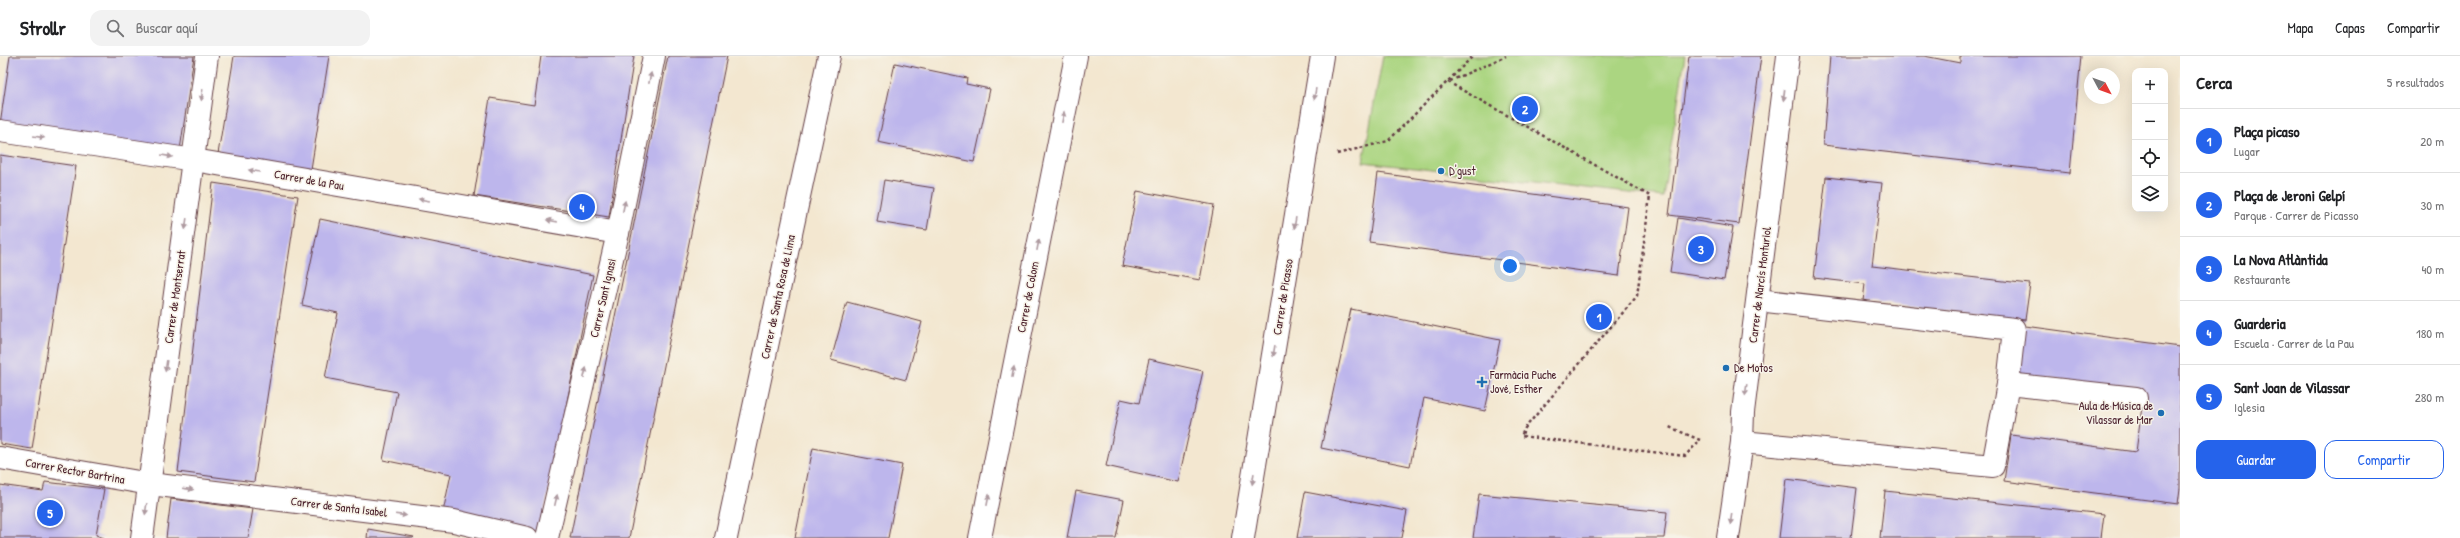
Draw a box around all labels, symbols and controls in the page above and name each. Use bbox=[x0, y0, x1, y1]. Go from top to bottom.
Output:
search box bbox=[90, 10, 370, 46]
text: Strollr bbox=[20, 15, 66, 41]
icon: search bbox=[104, 17, 126, 39]
text: Buscar aquí bbox=[136, 17, 198, 38]
text: Mapa bbox=[2288, 18, 2313, 37]
text: Capas bbox=[2335, 18, 2365, 37]
text: Compartir bbox=[2387, 18, 2440, 37]
north arrow bbox=[2084, 68, 2120, 104]
map controls bbox=[2132, 68, 2168, 212]
button: + bbox=[2132, 68, 2168, 104]
text: Cerca bbox=[2196, 71, 2232, 94]
one-way arrow bbox=[647, 72, 653, 84]
text: 5 resultados bbox=[2387, 73, 2444, 91]
one-way arrow bbox=[1312, 88, 1318, 101]
one-way arrow bbox=[199, 89, 205, 101]
one-way arrow bbox=[1780, 89, 1787, 101]
pin: 2 bbox=[1512, 94, 1538, 124]
button: − bbox=[2132, 104, 2168, 140]
one-way arrow bbox=[1061, 111, 1067, 123]
text: Plaça picaso bbox=[2234, 121, 2300, 142]
text: 1 bbox=[2207, 132, 2211, 150]
text: 20 m bbox=[2420, 132, 2444, 150]
one-way arrow bbox=[32, 134, 45, 140]
button: locate bbox=[2132, 140, 2168, 176]
text: Lugar bbox=[2234, 142, 2260, 160]
one-way arrow bbox=[161, 153, 173, 159]
place label: D'gust bbox=[1449, 162, 1476, 179]
street label: Carrer de la Pau bbox=[273, 165, 346, 194]
marker: D'gust bbox=[1436, 166, 1446, 176]
one-way arrow bbox=[248, 168, 260, 174]
button: layers bbox=[2132, 176, 2168, 212]
text: Plaça de Jeroni Gelpí bbox=[2234, 185, 2345, 206]
pin: 4 bbox=[569, 192, 595, 222]
text: 2 bbox=[2206, 196, 2212, 214]
text: 30 m bbox=[2421, 196, 2444, 214]
one-way arrow bbox=[418, 197, 430, 203]
one-way arrow bbox=[621, 200, 627, 212]
text: Parque · Carrer de Picasso bbox=[2234, 206, 2359, 224]
one-way arrow bbox=[1291, 217, 1297, 229]
one-way arrow bbox=[183, 218, 189, 230]
one-way arrow bbox=[546, 218, 558, 224]
street label: Carrer de Narcís Monturiol bbox=[1744, 225, 1775, 344]
street label: Carrer de Santa Rosa de Lima bbox=[756, 233, 799, 361]
pin: 3 bbox=[1688, 234, 1714, 264]
one-way arrow bbox=[1036, 239, 1042, 251]
street label: Carrer de Montserrat bbox=[160, 248, 190, 345]
text: La Nova Atlàntida bbox=[2234, 249, 2328, 270]
your location bbox=[1500, 256, 1520, 276]
street label: Carrer Sant Ignasi bbox=[585, 257, 620, 339]
street label: Carrer de Picasso bbox=[1268, 258, 1297, 336]
street label: Carrer de Colom bbox=[1012, 260, 1043, 334]
text: 3 bbox=[2206, 260, 2212, 278]
text: 40 m bbox=[2421, 260, 2444, 278]
text: Restaurante bbox=[2234, 270, 2290, 288]
pin: 1 bbox=[1586, 302, 1612, 332]
text: Guarderia bbox=[2234, 313, 2286, 334]
text: 4 bbox=[2207, 324, 2211, 342]
text: 180 m bbox=[2416, 324, 2444, 342]
text: Escuela · Carrer de la Pau bbox=[2234, 334, 2354, 352]
one-way arrow bbox=[1271, 345, 1277, 357]
place label: De Motos bbox=[1734, 359, 1773, 376]
one-way arrow bbox=[163, 360, 169, 372]
marker: De Motos bbox=[1721, 363, 1731, 373]
one-way arrow bbox=[1010, 366, 1016, 378]
place label: Farmàcia Puche Jové, Esther bbox=[1489, 366, 1557, 397]
one-way arrow bbox=[583, 367, 589, 380]
marker: Farmàcia Puche Jové, Esther bbox=[1477, 377, 1487, 387]
text: Sant Joan de Vilassar bbox=[2234, 377, 2350, 398]
one-way arrow bbox=[1743, 384, 1749, 396]
text: 5 bbox=[2206, 388, 2212, 406]
text: 280 m bbox=[2415, 388, 2444, 406]
place label: Aula de Música de Vilassar de Mar bbox=[2079, 397, 2153, 428]
text: Iglesia bbox=[2234, 398, 2265, 416]
marker: Aula de Música de Vilassar de Mar bbox=[2156, 408, 2166, 418]
button: Guardar bbox=[2196, 440, 2316, 479]
button: Compartir bbox=[2324, 440, 2444, 479]
street label: Carrer Rector Bartrina bbox=[24, 453, 127, 488]
one-way arrow bbox=[1250, 473, 1256, 486]
one-way arrow bbox=[182, 486, 194, 492]
street label: Carrer de Santa Isabel bbox=[290, 492, 389, 521]
one-way arrow bbox=[553, 494, 559, 506]
one-way arrow bbox=[985, 494, 991, 506]
pin: 5 bbox=[37, 498, 63, 528]
one-way arrow bbox=[143, 503, 149, 515]
one-way arrow bbox=[395, 512, 407, 518]
one-way arrow bbox=[1728, 513, 1734, 525]

